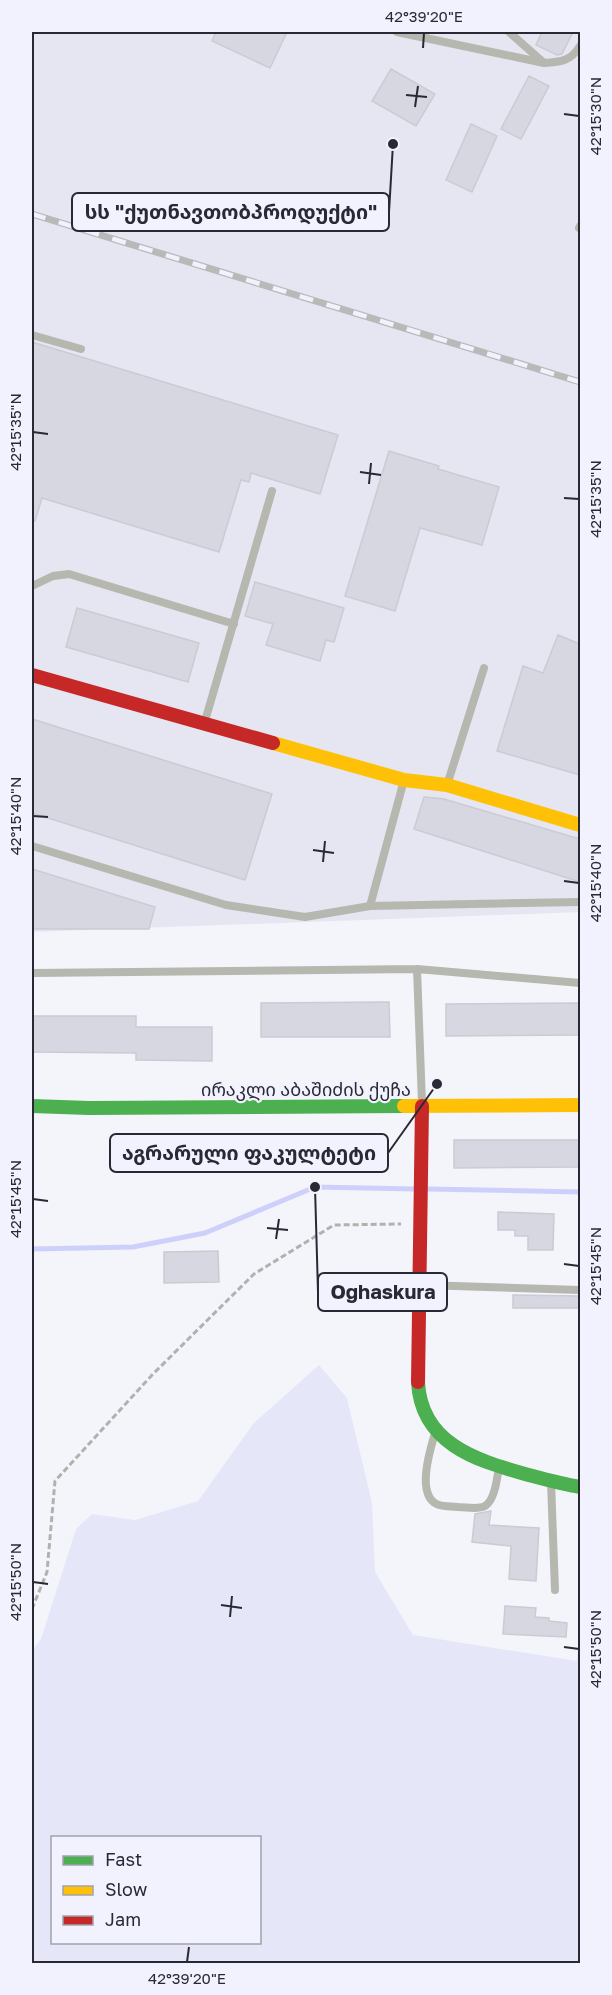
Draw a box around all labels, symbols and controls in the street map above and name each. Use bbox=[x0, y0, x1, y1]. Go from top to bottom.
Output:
text: 42°39'20"E bbox=[385, 7, 463, 25]
text: 42°15'30"N bbox=[586, 77, 604, 155]
callout: სს "ქუთნავთობპროდუქტი" bbox=[72, 193, 389, 231]
text: სს "ქუთნავთობპროდუქტი" bbox=[85, 199, 377, 225]
text: 42°15'35"N bbox=[6, 393, 24, 471]
text: 42°15'35"N bbox=[586, 460, 604, 538]
text: 42°15'40"N bbox=[6, 777, 24, 855]
text: 42°15'40"N bbox=[586, 844, 604, 922]
street label: ირაკლი აბაშიძის ქუჩა bbox=[201, 1078, 411, 1101]
callout: აგრარული ფაკულტეტი bbox=[110, 1134, 388, 1172]
text: აგრარული ფაკულტეტი bbox=[122, 1140, 376, 1165]
text: 42°15'45"N bbox=[6, 1160, 24, 1238]
text: 42°15'45"N bbox=[586, 1227, 604, 1305]
callout: Oghaskura bbox=[318, 1273, 447, 1311]
text: Oghaskura bbox=[330, 1279, 436, 1303]
text: 42°15'50"N bbox=[6, 1543, 24, 1621]
text: 42°15'50"N bbox=[586, 1610, 604, 1688]
legend bbox=[51, 1836, 261, 1944]
text: Fast bbox=[105, 1848, 142, 1870]
text: Slow bbox=[105, 1878, 148, 1900]
text: Jam bbox=[105, 1908, 141, 1930]
text: 42°39'20"E bbox=[148, 1969, 226, 1987]

